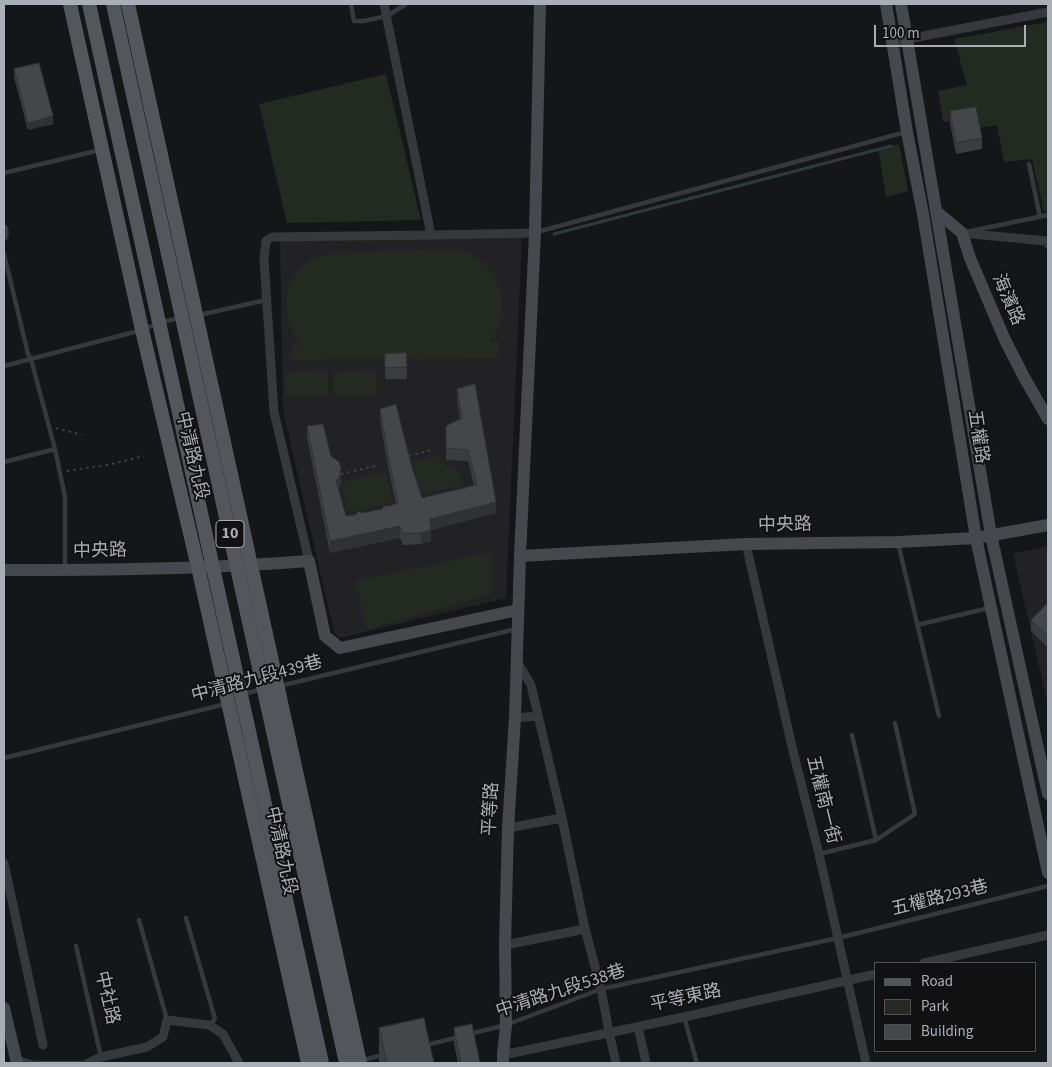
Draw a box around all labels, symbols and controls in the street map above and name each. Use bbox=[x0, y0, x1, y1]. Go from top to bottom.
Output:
scale bar bbox=[877, 15, 1030, 47]
text: 100 m bbox=[882, 23, 920, 44]
street label: 海濱路 bbox=[987, 271, 1027, 329]
street label: 五權路 bbox=[962, 409, 992, 465]
street label: 中清路九段 bbox=[170, 410, 212, 502]
street label: 中央路 bbox=[758, 515, 812, 537]
road number: 10 bbox=[216, 520, 244, 548]
street label: 中央路 bbox=[73, 541, 127, 563]
street label: 中清路九段439巷 bbox=[189, 652, 325, 708]
street label: 五權南一街 bbox=[801, 754, 843, 846]
street label: 平等路 bbox=[480, 781, 504, 837]
street label: 中清路九段 bbox=[260, 805, 300, 897]
street label: 五權路293巷 bbox=[889, 877, 991, 921]
street label: 中清路九段538巷 bbox=[494, 961, 628, 1023]
legend bbox=[874, 962, 1037, 1052]
street label: 中社路 bbox=[89, 969, 123, 1027]
text: Road bbox=[921, 971, 953, 992]
street label: 平等東路 bbox=[649, 981, 723, 1017]
text: Park bbox=[921, 996, 949, 1017]
text: Building bbox=[921, 1021, 973, 1042]

